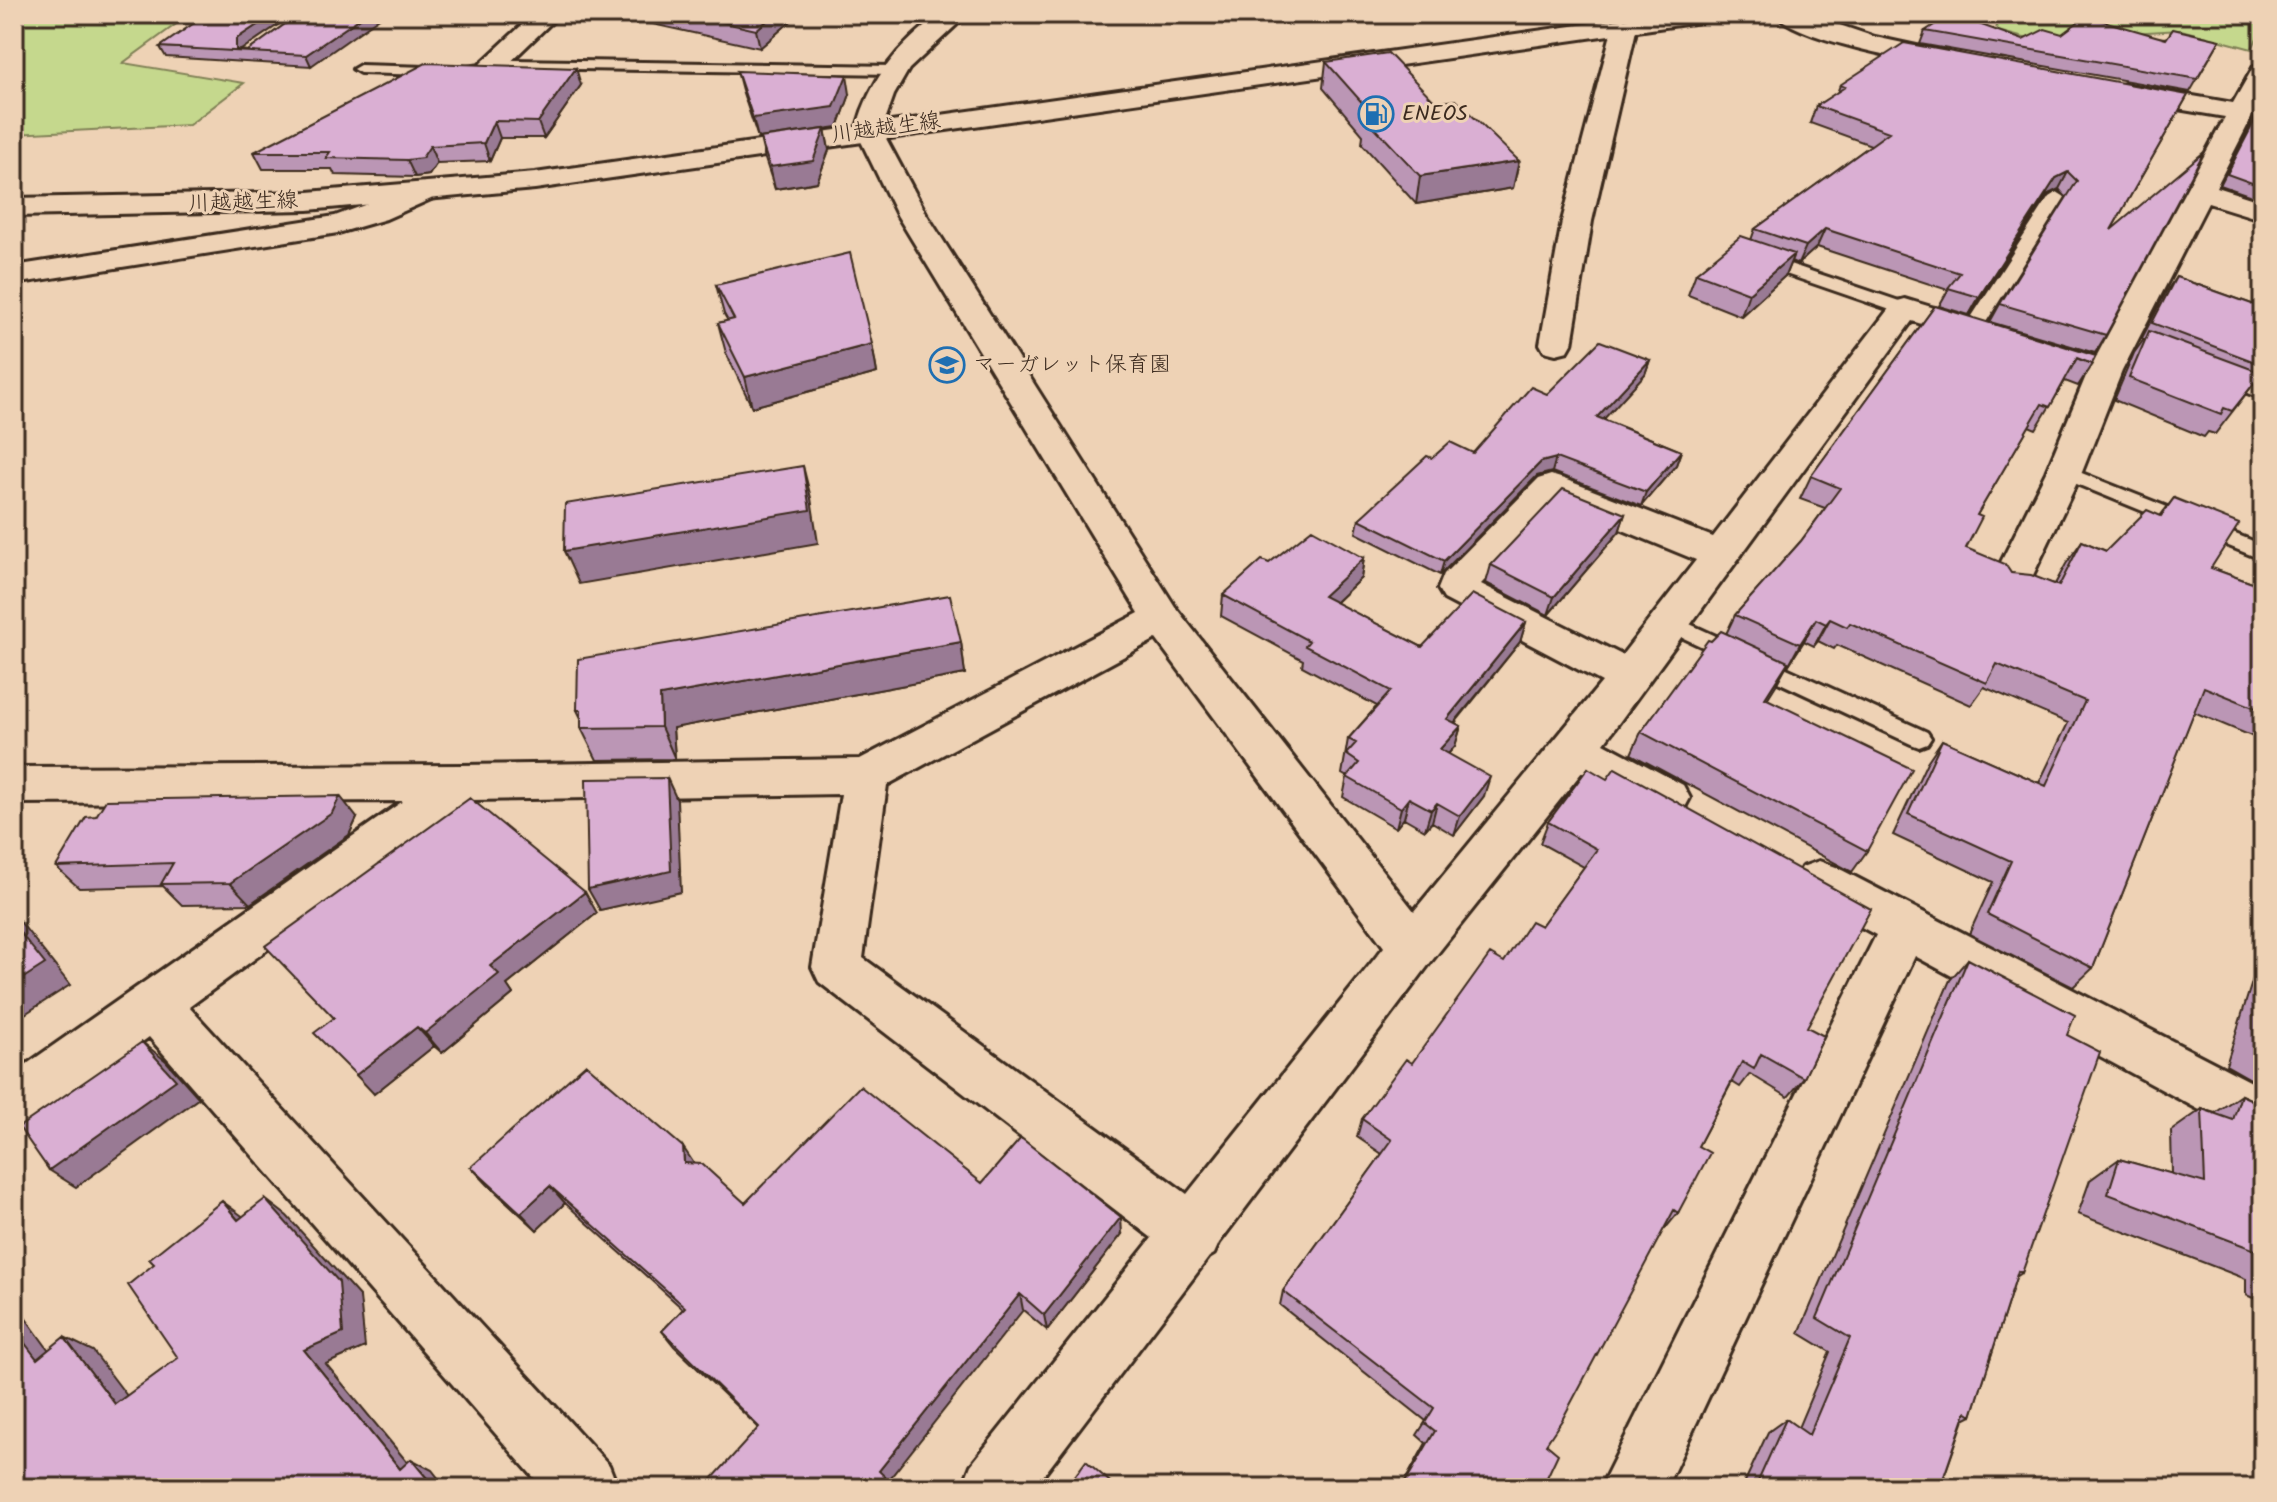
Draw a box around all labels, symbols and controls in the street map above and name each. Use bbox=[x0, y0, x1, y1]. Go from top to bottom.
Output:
fuel station icon: ENEOS bbox=[1357, 95, 1395, 133]
place label: ENEOS bbox=[1402, 97, 1468, 132]
street label: 川越越生線 bbox=[829, 104, 943, 154]
street label: 川越越生線 bbox=[187, 184, 299, 222]
school or university icon: マーガレット保育園 bbox=[928, 346, 966, 384]
place label: マーガレット保育園 bbox=[973, 348, 1171, 383]

